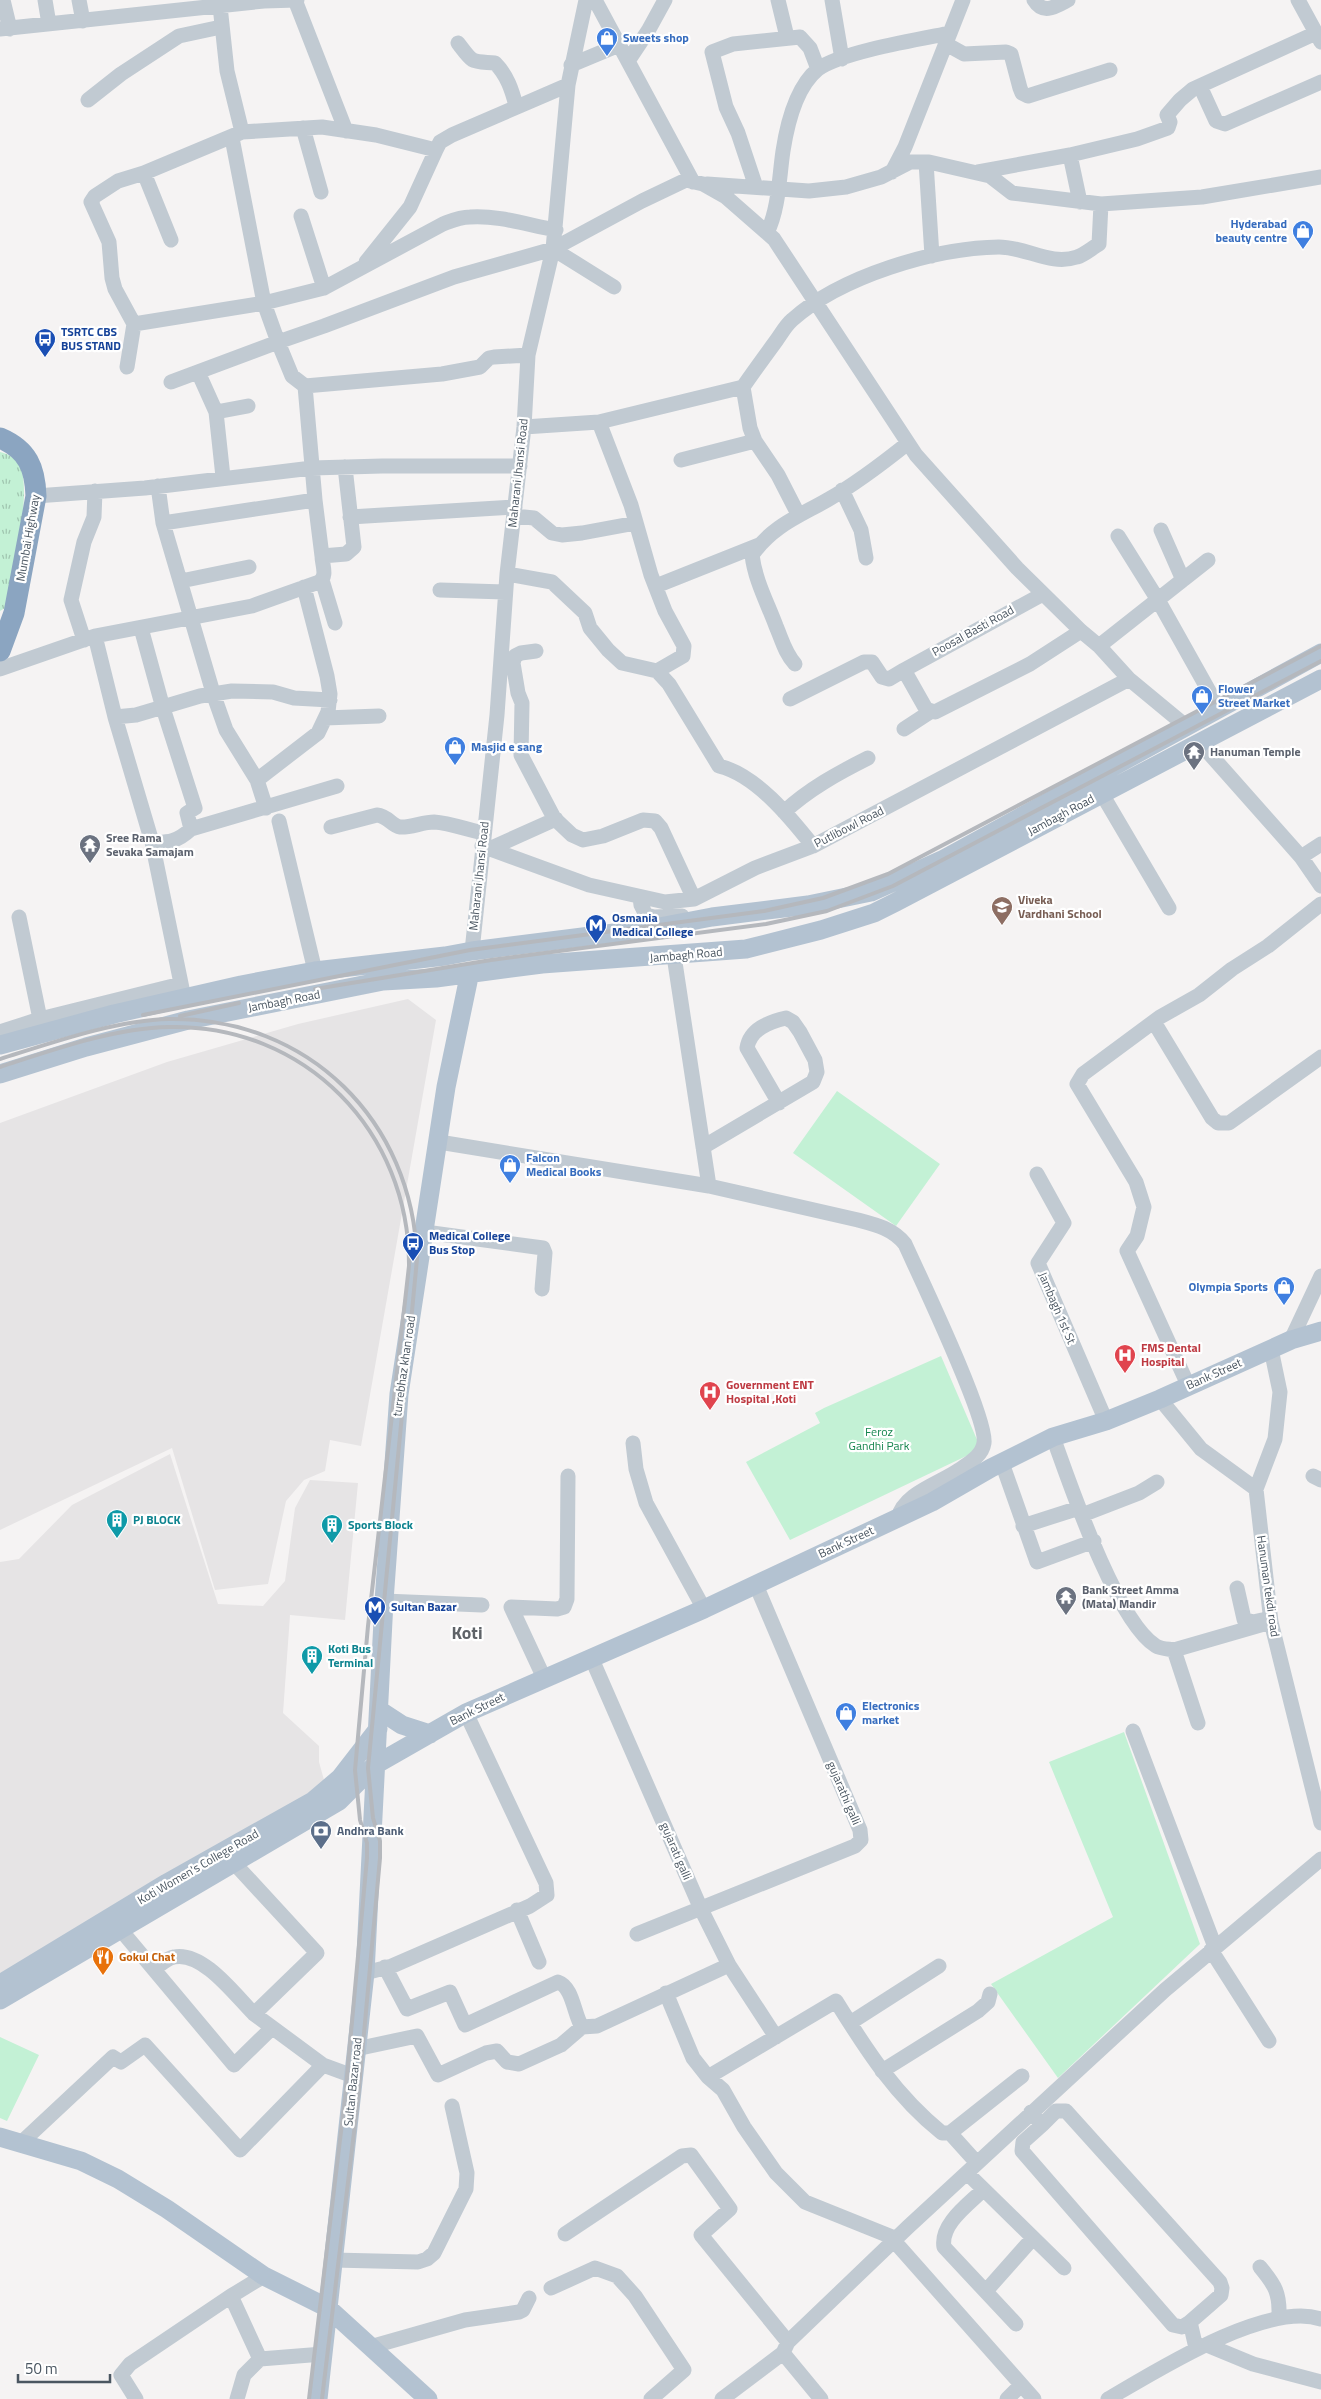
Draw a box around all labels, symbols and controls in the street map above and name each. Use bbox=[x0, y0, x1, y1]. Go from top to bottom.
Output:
shop icon: Sweets shop bbox=[595, 26, 619, 57]
place label: Sweets shop bbox=[623, 28, 689, 47]
place label: Hyderabad beauty centre bbox=[1216, 214, 1287, 247]
shop icon: Hyderabad beauty centre bbox=[1291, 219, 1315, 250]
place label: TSRTC CBS BUS STAND bbox=[61, 322, 121, 355]
bus stop icon: TSRTC CBS BUS STAND bbox=[33, 327, 57, 358]
street label: Maharani Jhansi Road bbox=[502, 417, 533, 528]
street label: Mumbai Highway bbox=[10, 493, 45, 583]
street label: Poosal Basti Road bbox=[928, 600, 1017, 661]
place label: Flower Street Market bbox=[1218, 679, 1291, 712]
shop icon: Flower Street Market bbox=[1190, 684, 1214, 715]
shop icon: Masjid e sang bbox=[443, 735, 467, 766]
place label: Masjid e sang bbox=[471, 737, 543, 756]
temple icon: Hanuman Temple bbox=[1182, 740, 1206, 771]
place label: Hanuman Temple bbox=[1210, 742, 1301, 761]
street label: Jambagh Road bbox=[1024, 789, 1097, 840]
street label: Putlibowl Road bbox=[810, 801, 887, 852]
street label: Maharani Jhansi Road bbox=[463, 820, 494, 931]
place label: Sree Rama Sevaka Samajam bbox=[106, 828, 194, 861]
temple icon: Sree Rama Sevaka Samajam bbox=[78, 833, 102, 864]
place label: Viveka Vardhani School bbox=[1018, 890, 1102, 923]
school or university icon: Viveka Vardhani School bbox=[990, 895, 1014, 926]
place label: Osmania Medical College bbox=[612, 908, 693, 941]
metro station icon: Osmania Medical College bbox=[584, 913, 608, 944]
street label: Jambagh Road bbox=[649, 942, 723, 967]
street label: Jambagh Road bbox=[246, 984, 322, 1017]
place label: Falcon Medical Books bbox=[526, 1148, 602, 1181]
shop icon: Falcon Medical Books bbox=[498, 1153, 522, 1184]
place label: Medical College Bus Stop bbox=[429, 1226, 510, 1259]
bus stop icon: Medical College Bus Stop bbox=[401, 1231, 425, 1262]
street label: Jambagh 1st St bbox=[1034, 1269, 1082, 1348]
shop icon: Olympia Sports bbox=[1272, 1275, 1296, 1306]
place label: Olympia Sports bbox=[1189, 1277, 1268, 1296]
street label: turrebhaz khan road bbox=[387, 1314, 420, 1418]
place label: FMS Dental Hospital bbox=[1141, 1338, 1201, 1371]
hospital icon: FMS Dental Hospital bbox=[1113, 1343, 1137, 1374]
street label: Bank Street bbox=[1183, 1353, 1245, 1394]
place label: Government ENT Hospital ,Koti bbox=[726, 1375, 815, 1408]
hospital icon: Government ENT Hospital ,Koti bbox=[698, 1380, 722, 1411]
park label: Feroz Gandhi Park bbox=[849, 1422, 910, 1455]
building icon: PJ BLOCK bbox=[105, 1508, 129, 1539]
place label: PJ BLOCK bbox=[133, 1510, 181, 1529]
building icon: Sports Block bbox=[320, 1513, 344, 1544]
place label: Sports Block bbox=[348, 1515, 414, 1534]
street label: Bank Street bbox=[815, 1520, 877, 1563]
street label: Hanuman tekdi road bbox=[1252, 1534, 1285, 1638]
place label: Bank Street Amma (Mata) Mandir bbox=[1082, 1580, 1179, 1613]
temple icon: Bank Street Amma (Mata) Mandir bbox=[1054, 1585, 1078, 1616]
metro station icon: Sultan Bazar bbox=[363, 1595, 387, 1626]
place label: Sultan Bazar bbox=[391, 1597, 457, 1616]
district label: Koti bbox=[451, 1619, 483, 1646]
place label: Koti Bus Terminal bbox=[328, 1639, 373, 1672]
building icon: Koti Bus Terminal bbox=[300, 1644, 324, 1675]
street label: Bank Street bbox=[446, 1687, 508, 1730]
place label: Electronics market bbox=[862, 1696, 920, 1729]
shop icon: Electronics market bbox=[834, 1701, 858, 1732]
street label: gujarathi galli bbox=[823, 1758, 866, 1828]
bank icon: Andhra Bank bbox=[309, 1819, 333, 1850]
street label: gujarati galli bbox=[656, 1819, 697, 1883]
place label: Andhra Bank bbox=[337, 1821, 404, 1840]
street label: Koti Women's College Road bbox=[134, 1824, 262, 1909]
restaurant icon: Gokul Chat bbox=[91, 1945, 115, 1976]
place label: Gokul Chat bbox=[119, 1947, 176, 1966]
street label: Sultan Bazar road bbox=[338, 2037, 367, 2127]
scale bar bbox=[18, 2352, 110, 2384]
text: 50 m bbox=[25, 2357, 58, 2380]

